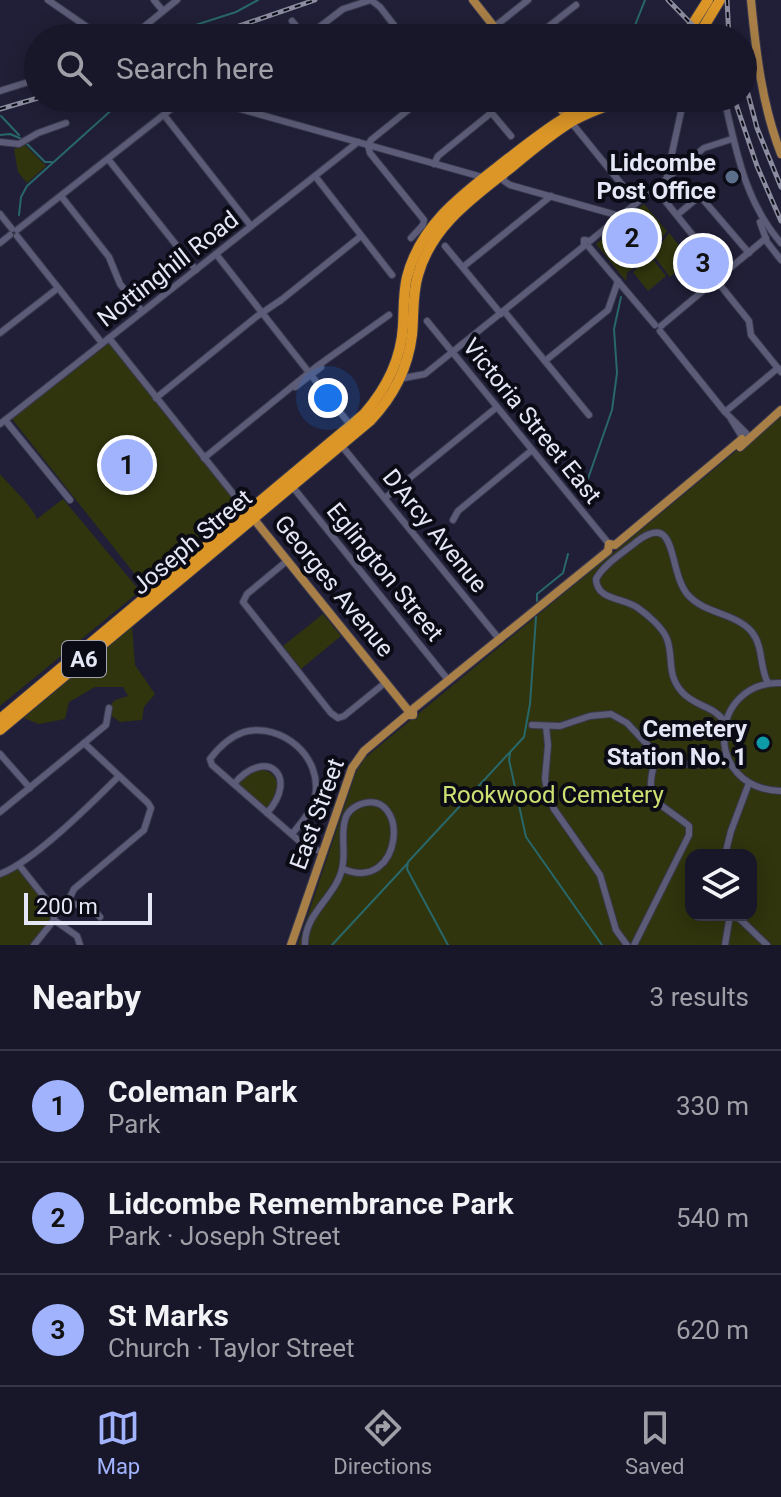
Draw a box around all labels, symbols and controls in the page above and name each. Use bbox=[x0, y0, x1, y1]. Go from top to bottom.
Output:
search box bbox=[24, 24, 757, 112]
icon: search bbox=[52, 46, 96, 90]
text: Search here bbox=[116, 51, 274, 86]
place label: Lidcombe Post Office bbox=[596, 149, 716, 205]
marker: Lidcombe Post Office bbox=[723, 168, 741, 186]
street label: Nottinghill Road bbox=[92, 205, 244, 333]
pin: 2 bbox=[606, 208, 658, 268]
pin: 3 bbox=[677, 233, 729, 293]
street label: Victoria Street East bbox=[457, 333, 607, 509]
your location bbox=[308, 378, 348, 418]
pin: 1 bbox=[101, 435, 153, 495]
street label: D'Arcy Avenue bbox=[377, 464, 493, 598]
street label: Joseph Street bbox=[126, 484, 258, 600]
street label: Eglington Street bbox=[321, 497, 449, 647]
street label: Georges Avenue bbox=[268, 510, 400, 662]
road number: A6 bbox=[62, 641, 106, 677]
place label: Cemetery Station No. 1 bbox=[607, 715, 748, 771]
marker: Cemetery Station No. 1 bbox=[754, 734, 772, 752]
street label: East Street bbox=[284, 754, 350, 873]
park label: Rookwood Cemetery bbox=[442, 781, 664, 809]
map controls bbox=[685, 849, 757, 921]
button: layers bbox=[685, 849, 757, 921]
scale bar bbox=[24, 889, 152, 925]
text: 200 m bbox=[36, 894, 98, 919]
text: Nearby bbox=[32, 977, 141, 1017]
text: 3 results bbox=[650, 982, 749, 1012]
text: Coleman Park bbox=[108, 1074, 297, 1109]
text: 1 bbox=[51, 1091, 65, 1121]
text: 330 m bbox=[676, 1091, 749, 1121]
text: Park bbox=[108, 1109, 160, 1139]
text: Lidcombe Remembrance Park bbox=[108, 1186, 514, 1221]
text: 2 bbox=[51, 1203, 65, 1233]
text: 540 m bbox=[676, 1203, 749, 1233]
text: Park · Joseph Street bbox=[108, 1221, 340, 1251]
text: St Marks bbox=[108, 1298, 229, 1333]
text: 3 bbox=[51, 1315, 65, 1345]
text: 620 m bbox=[676, 1315, 749, 1345]
text: Church · Taylor Street bbox=[108, 1333, 355, 1363]
tab: Map bbox=[96, 1406, 140, 1479]
tab: Directions bbox=[333, 1406, 432, 1479]
tab: Saved bbox=[625, 1406, 685, 1479]

